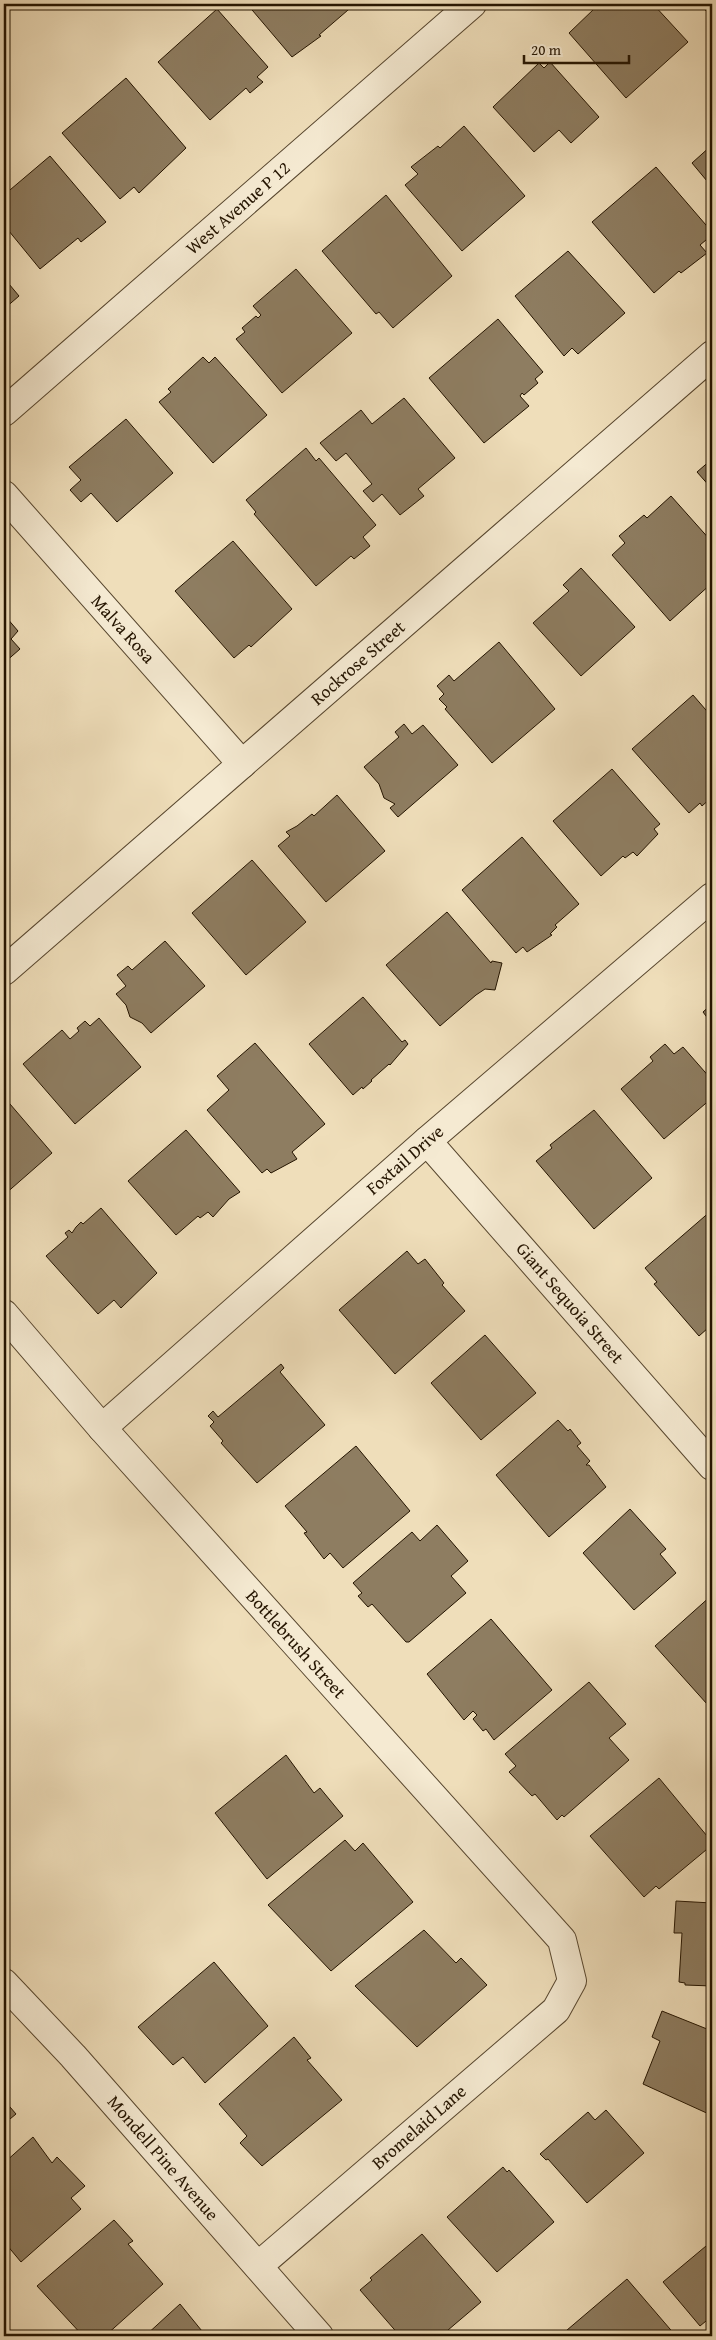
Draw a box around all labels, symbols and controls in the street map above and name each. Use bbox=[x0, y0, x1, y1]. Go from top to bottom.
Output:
scale bar bbox=[524, 32, 628, 64]
text: 20 m bbox=[531, 39, 562, 60]
street label: West Avenue P 12 bbox=[179, 155, 296, 261]
street label: Malva Rosa bbox=[85, 588, 162, 669]
street label: Rockrose Street bbox=[304, 613, 411, 711]
street label: Foxtail Drive bbox=[360, 1118, 450, 1201]
street label: Giant Sequoia Street bbox=[510, 1236, 631, 1370]
street label: Bottlebrush Street bbox=[240, 1583, 353, 1705]
street label: Bromelaid Lane bbox=[365, 2078, 472, 2175]
street label: Mondell Pine Avenue bbox=[101, 2089, 226, 2226]

